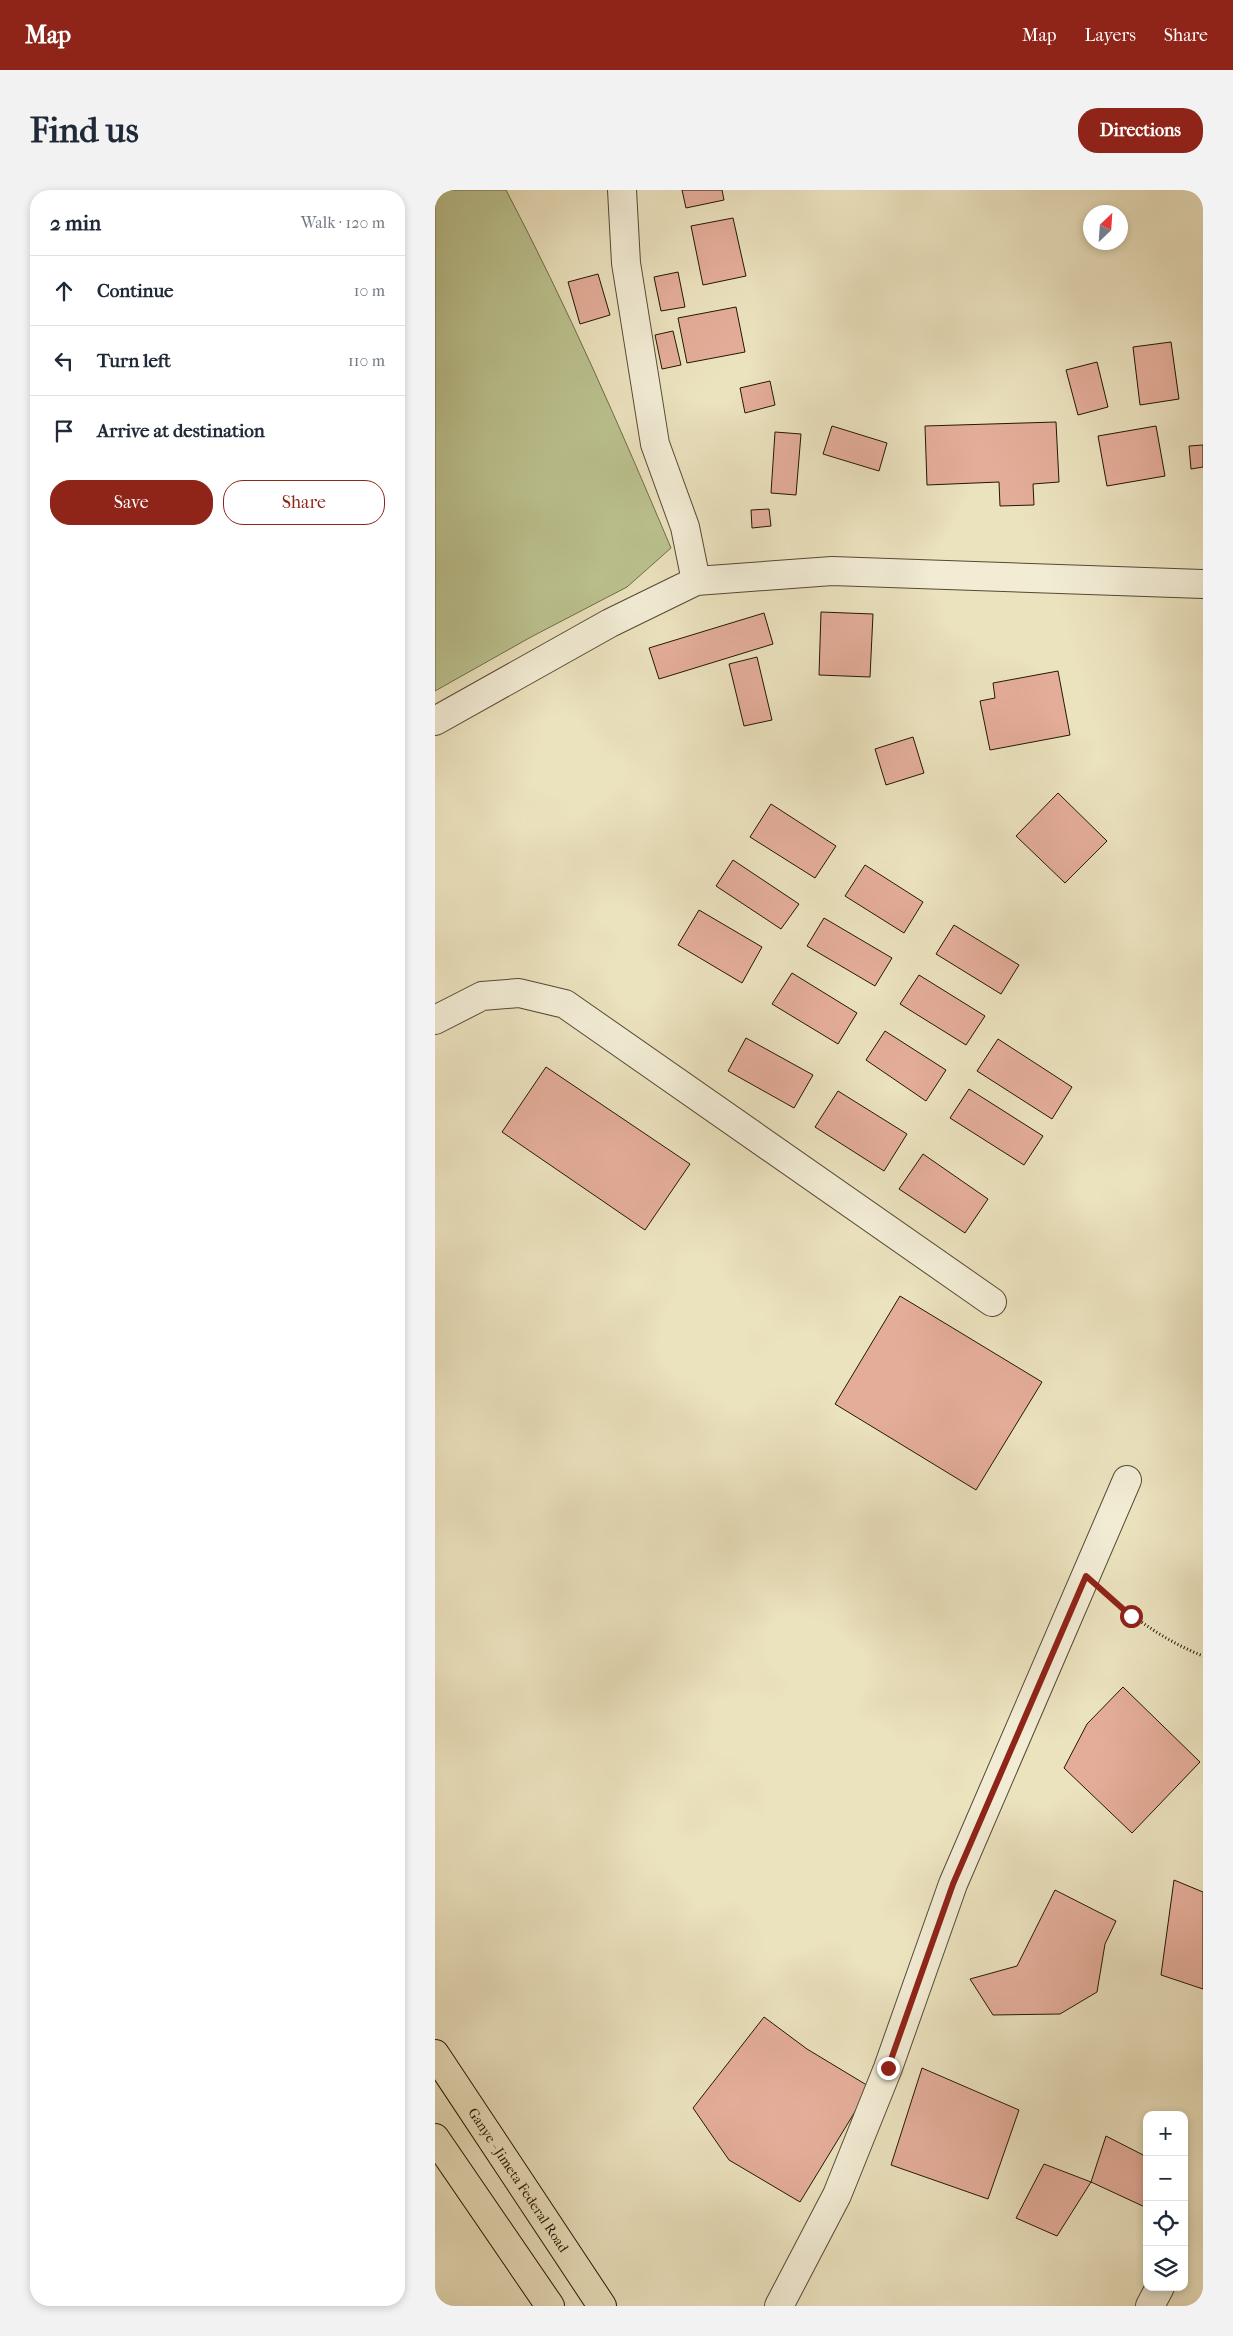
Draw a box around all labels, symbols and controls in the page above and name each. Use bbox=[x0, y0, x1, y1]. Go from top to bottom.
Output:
text: Map bbox=[25, 21, 71, 49]
text: Map bbox=[1022, 25, 1056, 46]
text: Layers bbox=[1084, 25, 1136, 46]
text: Share bbox=[1164, 25, 1208, 46]
button: Directions bbox=[1078, 108, 1203, 153]
text: Find us bbox=[30, 110, 139, 151]
north arrow bbox=[1083, 205, 1128, 250]
text: 2 min bbox=[50, 211, 101, 235]
text: Walk · 120 m bbox=[301, 213, 385, 232]
icon: ahead bbox=[50, 277, 78, 305]
text: Continue bbox=[97, 280, 173, 302]
text: 10 m bbox=[354, 281, 385, 300]
icon: left bbox=[50, 347, 78, 375]
text: Turn left bbox=[97, 350, 171, 372]
text: 110 m bbox=[348, 351, 385, 370]
icon: arrive bbox=[50, 417, 78, 445]
text: Arrive at destination bbox=[97, 420, 265, 442]
button: Save bbox=[50, 480, 213, 525]
button: Share bbox=[223, 480, 385, 525]
route start bbox=[1120, 1605, 1143, 1628]
route end bbox=[877, 2057, 900, 2080]
street label: Ganye - Jimeta Federal Road bbox=[464, 2105, 572, 2256]
map controls bbox=[1143, 2111, 1188, 2291]
button: + bbox=[1143, 2111, 1188, 2156]
button: − bbox=[1143, 2156, 1188, 2201]
button: locate bbox=[1143, 2201, 1188, 2246]
button: layers bbox=[1143, 2246, 1188, 2291]

